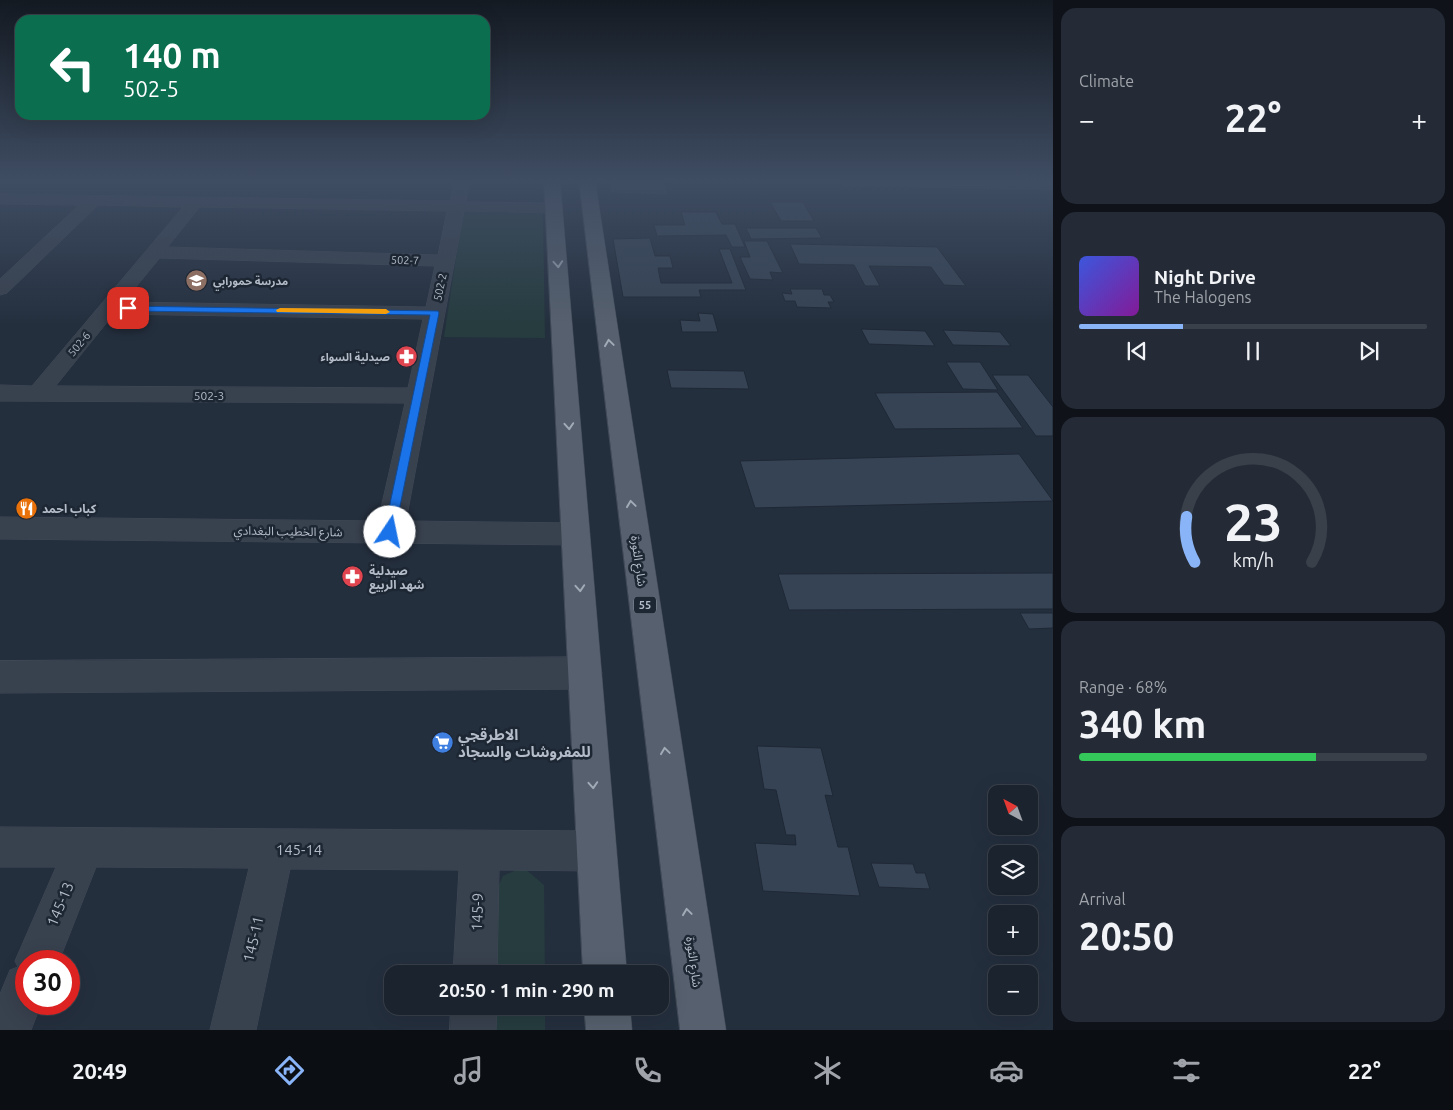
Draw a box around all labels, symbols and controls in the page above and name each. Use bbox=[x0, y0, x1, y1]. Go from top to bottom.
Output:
icon: left bbox=[40, 35, 105, 100]
text: 140 m bbox=[123, 35, 221, 75]
text: Climate bbox=[1079, 72, 1134, 90]
text: 502-5 bbox=[123, 76, 179, 101]
text: 22° bbox=[1225, 97, 1281, 139]
text: − bbox=[1079, 104, 1095, 135]
text: + bbox=[1411, 104, 1427, 135]
street label: 502-7 bbox=[391, 254, 419, 266]
one-way arrow bbox=[552, 260, 563, 268]
text: Night Drive bbox=[1154, 266, 1256, 288]
school or university icon: مدرسة حمورابي bbox=[185, 269, 209, 293]
street label: 502-2 bbox=[431, 272, 449, 302]
place label: مدرسة حمورابي bbox=[213, 275, 288, 291]
pin bbox=[107, 287, 149, 329]
text: The Halogens bbox=[1154, 288, 1252, 306]
icon: arrive bbox=[114, 294, 142, 322]
street label: 502-6 bbox=[65, 329, 93, 359]
icon: previous bbox=[1123, 337, 1151, 365]
icon: pause bbox=[1239, 337, 1267, 365]
icon: next bbox=[1355, 337, 1383, 365]
one-way arrow bbox=[604, 338, 614, 347]
pharmacy icon: صيدلية السواء bbox=[394, 345, 418, 369]
place label: صيدلية السواء bbox=[321, 351, 390, 364]
street label: 502-3 bbox=[194, 389, 224, 402]
one-way arrow bbox=[563, 422, 574, 430]
text: 23 bbox=[1224, 493, 1282, 551]
restaurant icon: كباب احمد bbox=[14, 496, 38, 520]
one-way arrow bbox=[626, 499, 636, 508]
place label: كباب احمد bbox=[42, 502, 97, 516]
position arrow bbox=[363, 505, 415, 557]
street label: شارع الخطيب البغدادي bbox=[233, 524, 343, 542]
street label: شارع الثورة bbox=[626, 535, 649, 588]
text: km/h bbox=[1232, 550, 1274, 570]
place label: صيدلية شهد الربيع bbox=[369, 564, 424, 594]
pharmacy icon: صيدلية شهد الربيع bbox=[341, 565, 365, 589]
one-way arrow bbox=[574, 584, 585, 592]
road number: 55 bbox=[634, 596, 656, 614]
text: Range · 68% bbox=[1079, 678, 1167, 696]
text: 340 km bbox=[1079, 703, 1206, 745]
place label: الاطرقجي للمفروشات والسجاد bbox=[458, 726, 591, 761]
supermarket icon: الاطرقجي للمفروشات والسجاد bbox=[430, 731, 454, 755]
one-way arrow bbox=[660, 747, 671, 755]
one-way arrow bbox=[587, 781, 598, 789]
north arrow bbox=[988, 785, 1038, 835]
map controls bbox=[988, 785, 1038, 1015]
street label: 145-14 bbox=[276, 841, 322, 858]
button: layers bbox=[988, 845, 1038, 895]
street label: 145-13 bbox=[43, 879, 77, 929]
text: Arrival bbox=[1079, 890, 1126, 908]
street label: 145-9 bbox=[468, 893, 486, 931]
button: + bbox=[988, 905, 1038, 955]
one-way arrow bbox=[682, 908, 693, 916]
street label: 145-11 bbox=[239, 914, 267, 964]
text: 20:50 bbox=[1079, 915, 1174, 957]
street label: شارع الثورة bbox=[681, 936, 704, 989]
speed limit sign: 30 bbox=[15, 950, 80, 1015]
button: − bbox=[988, 965, 1038, 1015]
text: 20:50 · 1 min · 290 m bbox=[439, 979, 614, 1001]
icon: directions bbox=[272, 1053, 307, 1088]
icon: music bbox=[451, 1053, 486, 1088]
icon: phone bbox=[630, 1053, 665, 1088]
icon: climate bbox=[810, 1053, 845, 1088]
icon: car bbox=[989, 1053, 1024, 1088]
icon: filters bbox=[1169, 1053, 1204, 1088]
text: 20:49 bbox=[72, 1058, 127, 1083]
text: 22° bbox=[1348, 1058, 1381, 1083]

